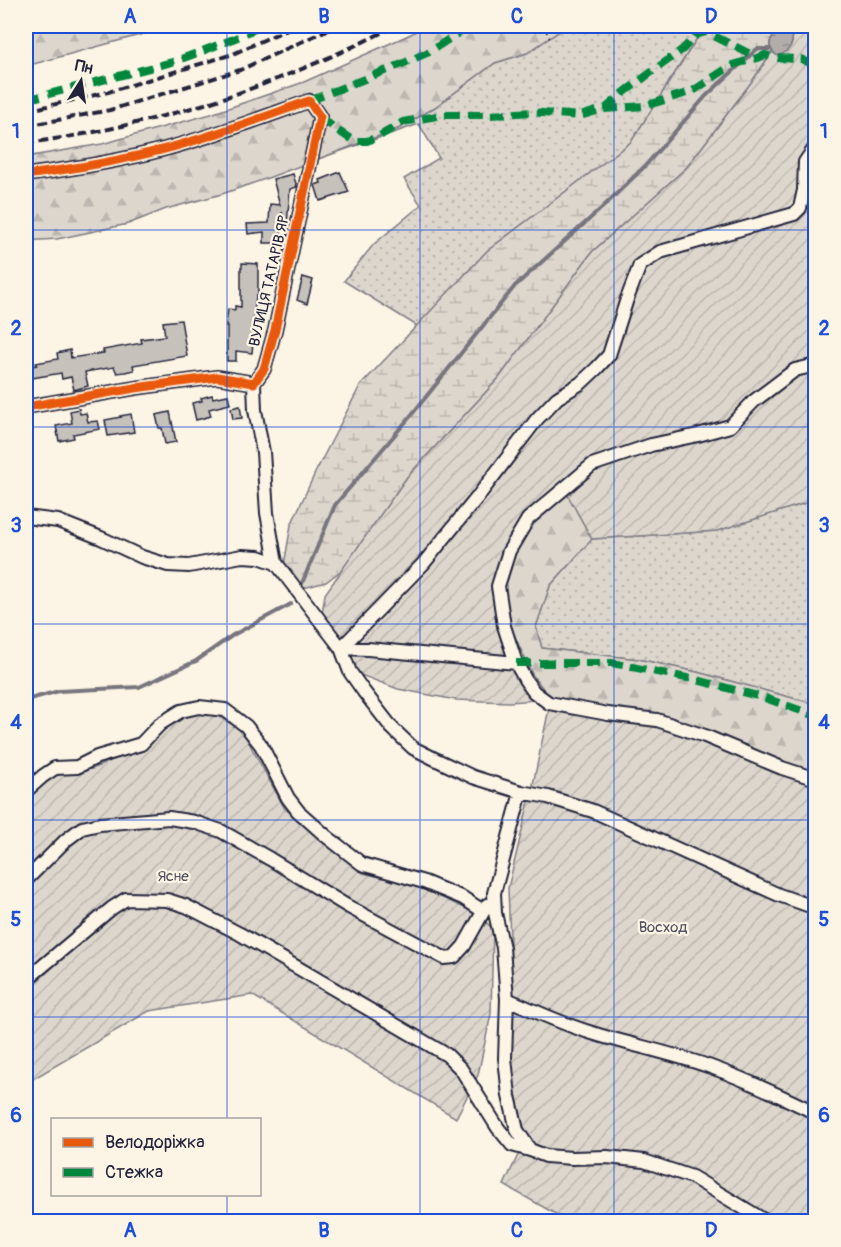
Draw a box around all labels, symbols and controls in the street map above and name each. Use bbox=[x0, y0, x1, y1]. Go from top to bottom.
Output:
text: A bbox=[124, 4, 137, 29]
text: B bbox=[318, 4, 330, 29]
text: C bbox=[511, 4, 523, 29]
text: D bbox=[705, 4, 718, 29]
north arrow bbox=[51, 51, 111, 111]
text: Пн bbox=[73, 56, 95, 79]
text: 1 bbox=[12, 119, 20, 144]
text: 1 bbox=[820, 119, 828, 144]
street label: ВУЛИЦЯ ТАТАРІВ ЯР bbox=[245, 213, 294, 348]
text: 2 bbox=[10, 316, 22, 341]
text: 2 bbox=[818, 316, 830, 341]
text: 3 bbox=[10, 513, 22, 538]
text: 3 bbox=[818, 513, 830, 538]
text: 4 bbox=[10, 710, 22, 735]
text: 4 bbox=[818, 710, 830, 735]
park label: Ясне bbox=[157, 867, 189, 886]
text: 5 bbox=[11, 907, 22, 932]
text: 5 bbox=[819, 907, 830, 932]
park label: Восход bbox=[639, 918, 687, 937]
text: 6 bbox=[10, 1103, 22, 1128]
text: 6 bbox=[818, 1103, 830, 1128]
legend bbox=[51, 1118, 261, 1196]
text: Велодоріжка bbox=[105, 1131, 205, 1154]
text: Стежка bbox=[105, 1161, 163, 1184]
text: A bbox=[124, 1218, 137, 1243]
text: B bbox=[318, 1218, 330, 1243]
text: C bbox=[511, 1218, 523, 1243]
text: D bbox=[705, 1218, 718, 1243]

